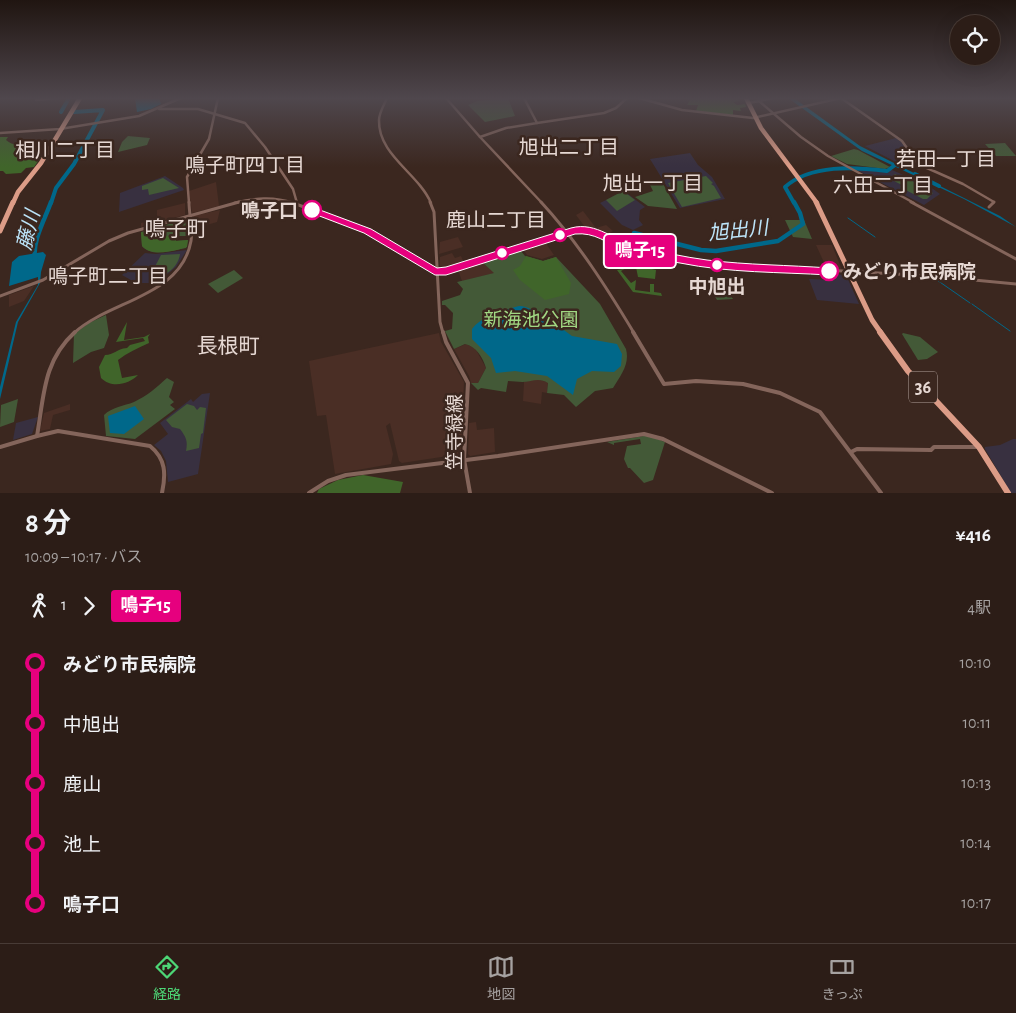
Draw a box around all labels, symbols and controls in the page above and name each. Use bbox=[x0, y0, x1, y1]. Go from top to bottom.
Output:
map controls bbox=[950, 15, 1000, 65]
button: locate bbox=[950, 15, 1000, 65]
district label: 旭出二丁目 bbox=[519, 137, 619, 158]
district label: 相川二丁目 bbox=[15, 140, 115, 161]
district label: 若田一丁目 bbox=[896, 149, 996, 170]
district label: 鳴子町四丁目 bbox=[185, 155, 305, 176]
district label: 旭出一丁目 bbox=[603, 173, 703, 194]
district label: 六田二丁目 bbox=[833, 175, 933, 196]
marker: 鳴子口 bbox=[302, 200, 322, 220]
place label: 鳴子口 bbox=[241, 201, 298, 221]
water label: 藤川 bbox=[13, 206, 44, 252]
district label: 鹿山二丁目 bbox=[446, 210, 546, 231]
water label: 旭出川 bbox=[707, 217, 771, 244]
district label: 鳴子町 bbox=[145, 218, 208, 240]
unlabelled marker bbox=[553, 228, 567, 242]
line badge: 鳴子15 bbox=[605, 235, 675, 267]
text: 鳴子15 bbox=[615, 242, 665, 260]
unlabelled marker bbox=[495, 246, 509, 260]
marker: 中旭出 bbox=[710, 258, 724, 272]
marker: みどり市民病院 bbox=[819, 261, 839, 281]
place label: みどり市民病院 bbox=[843, 261, 976, 282]
district label: 鳴子町二丁目 bbox=[48, 266, 168, 287]
place label: 中旭出 bbox=[688, 277, 746, 297]
park label: 新海池公園 bbox=[483, 310, 579, 330]
district label: 長根町 bbox=[197, 335, 260, 357]
road number: 36 bbox=[909, 372, 937, 402]
street label: 笠寺緑線 bbox=[444, 394, 465, 470]
text: 8 分 bbox=[25, 510, 71, 538]
text: ¥416 bbox=[955, 526, 991, 545]
text: 10:09 – 10:17 · バス bbox=[25, 549, 142, 565]
icon: walk bbox=[25, 592, 53, 620]
icon: forward bbox=[75, 592, 103, 620]
text: 1 bbox=[61, 597, 67, 613]
text: 鳴子15 bbox=[121, 597, 171, 615]
text: 4駅 bbox=[967, 600, 991, 616]
text: 10:10 bbox=[959, 655, 991, 671]
text: みどり市民病院 bbox=[63, 656, 196, 675]
text: 10:11 bbox=[962, 715, 991, 731]
text: 中旭出 bbox=[63, 716, 120, 735]
text: 10:13 bbox=[961, 775, 991, 791]
text: 鹿山 bbox=[63, 776, 101, 795]
text: 10:14 bbox=[960, 835, 991, 851]
text: 池上 bbox=[63, 836, 101, 855]
text: 10:17 bbox=[961, 895, 991, 911]
text: 鳴子口 bbox=[63, 896, 120, 915]
tab: 経路 bbox=[153, 953, 181, 1004]
tab: 地図 bbox=[487, 953, 515, 1004]
tab: きっぷ bbox=[821, 953, 863, 1004]

